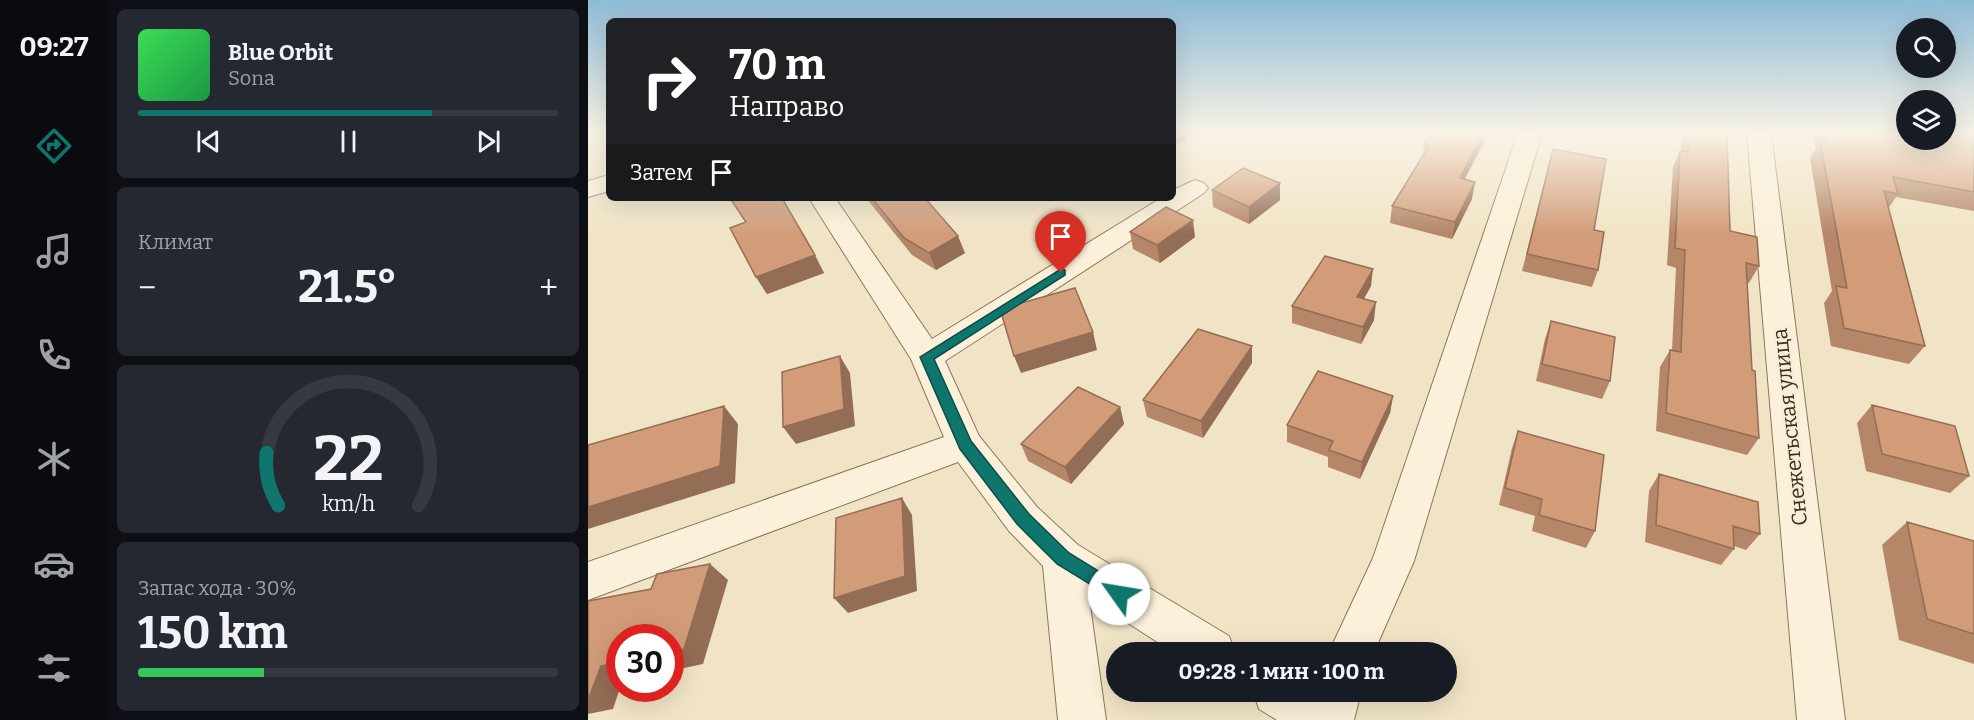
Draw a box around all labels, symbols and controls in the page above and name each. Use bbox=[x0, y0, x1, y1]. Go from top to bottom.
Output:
map controls bbox=[1896, 18, 1956, 150]
button: search bbox=[1896, 18, 1956, 78]
text: 09:27 bbox=[20, 31, 89, 63]
text: Blue Orbit bbox=[228, 39, 333, 66]
text: 70 m bbox=[729, 40, 825, 90]
icon: right bbox=[630, 42, 708, 120]
text: Sona bbox=[228, 66, 275, 90]
button: layers bbox=[1896, 90, 1956, 150]
text: Направо bbox=[729, 91, 844, 123]
icon: directions bbox=[33, 125, 75, 167]
icon: previous bbox=[192, 125, 225, 158]
icon: pause bbox=[332, 125, 365, 158]
icon: next bbox=[472, 125, 505, 158]
icon: arrive bbox=[705, 156, 738, 189]
text: Затем bbox=[630, 159, 693, 186]
pin bbox=[1035, 211, 1086, 273]
icon: arrive bbox=[1044, 220, 1077, 253]
icon: music bbox=[33, 230, 75, 272]
text: Климат bbox=[138, 230, 213, 254]
text: 21.5° bbox=[298, 260, 397, 314]
text: − bbox=[138, 268, 156, 308]
text: + bbox=[539, 268, 558, 308]
street label: Снежетьская улица bbox=[1767, 326, 1813, 527]
icon: phone bbox=[33, 334, 75, 376]
text: 22 bbox=[313, 422, 383, 497]
icon: climate bbox=[33, 438, 75, 480]
text: km/h bbox=[321, 491, 375, 517]
icon: car bbox=[33, 543, 75, 585]
position arrow bbox=[1087, 562, 1151, 626]
text: Запас хода · 30% bbox=[138, 576, 296, 600]
text: 150 km bbox=[138, 606, 288, 660]
speed limit sign: 30 bbox=[606, 624, 684, 702]
icon: filters bbox=[33, 647, 75, 689]
text: 09:28 · 1 мин · 100 m bbox=[1179, 658, 1384, 685]

